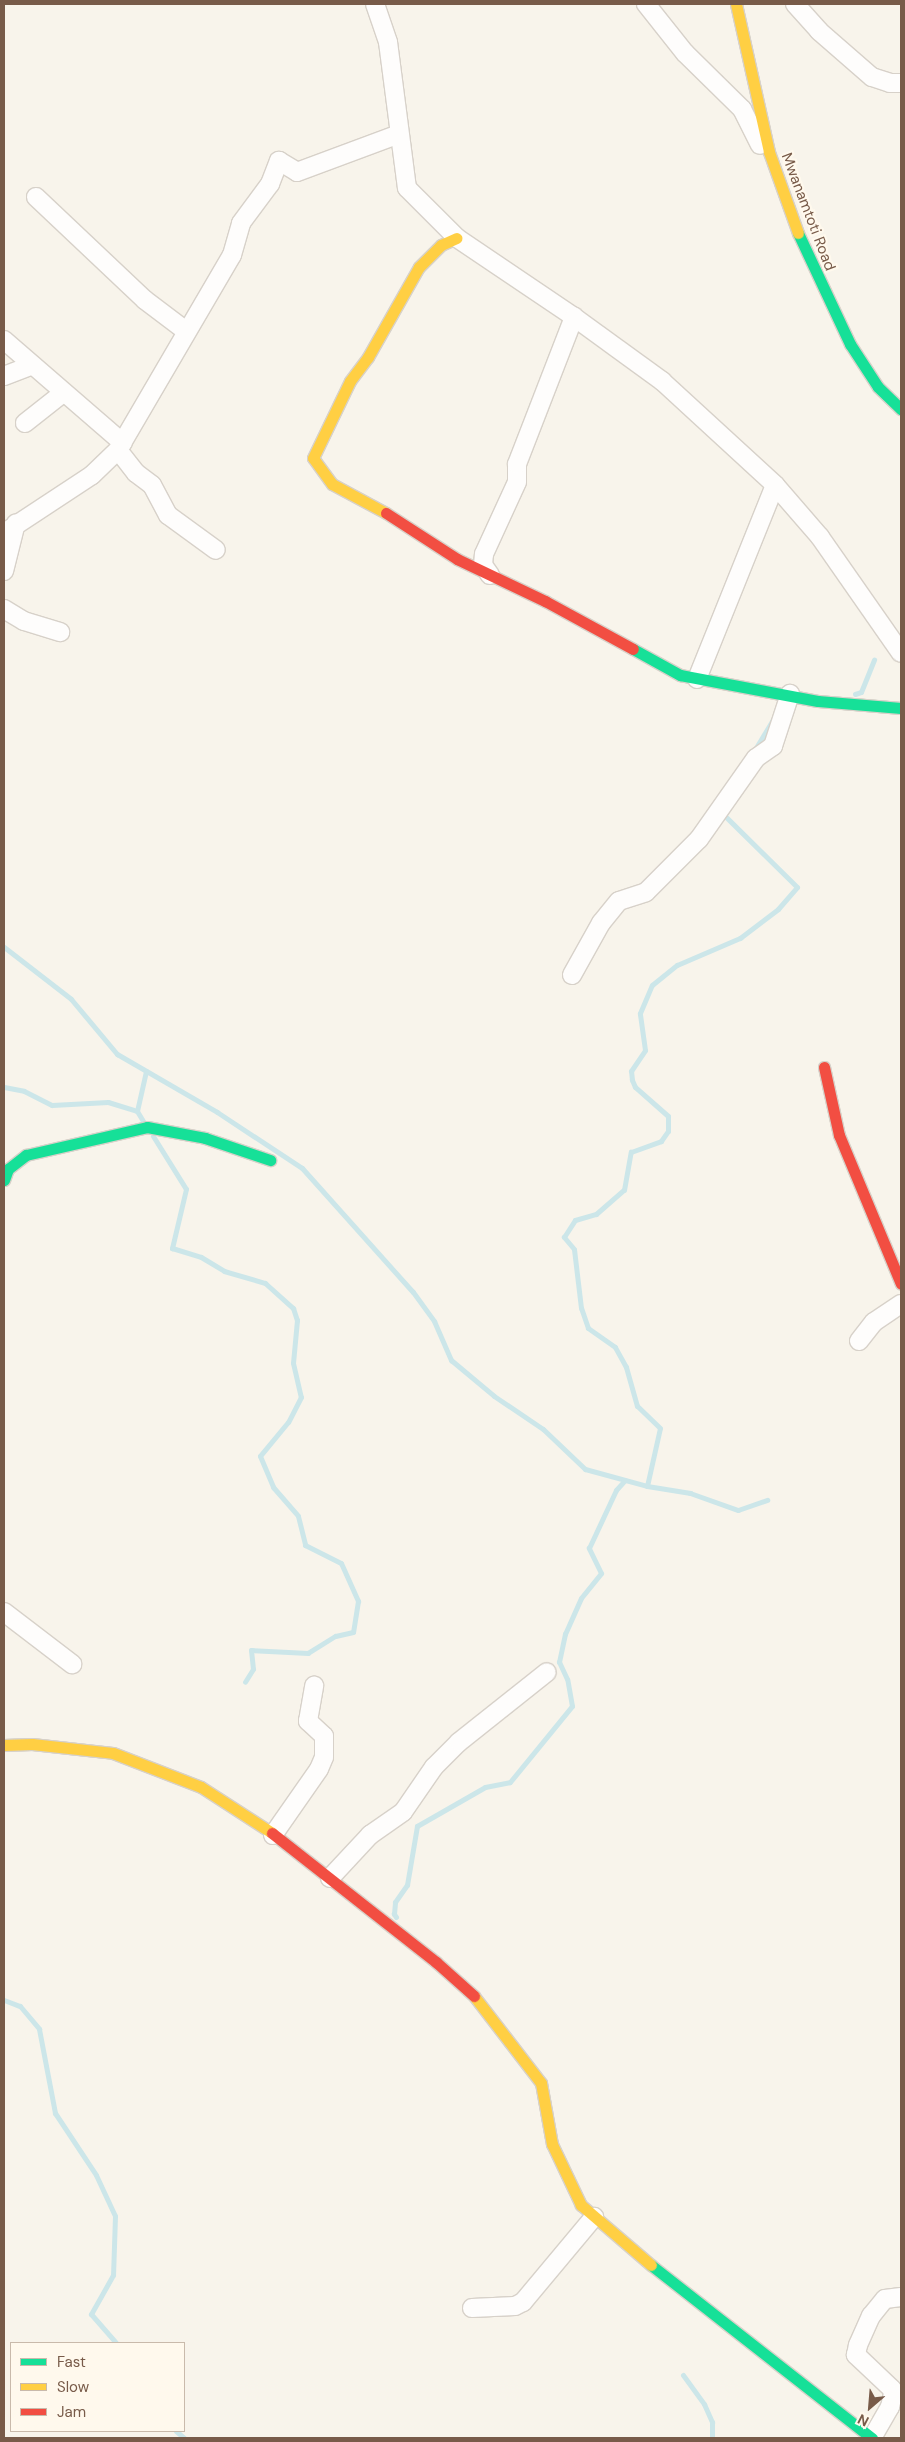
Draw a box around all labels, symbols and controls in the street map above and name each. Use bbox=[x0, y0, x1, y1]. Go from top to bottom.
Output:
street label: Mwanamtoti Road bbox=[777, 151, 839, 273]
legend bbox=[10, 2342, 185, 2432]
text: Fast bbox=[57, 2352, 86, 2372]
text: Slow bbox=[57, 2377, 89, 2397]
north arrow bbox=[845, 2382, 895, 2432]
text: Jam bbox=[57, 2402, 86, 2422]
text: N bbox=[855, 2410, 872, 2431]

